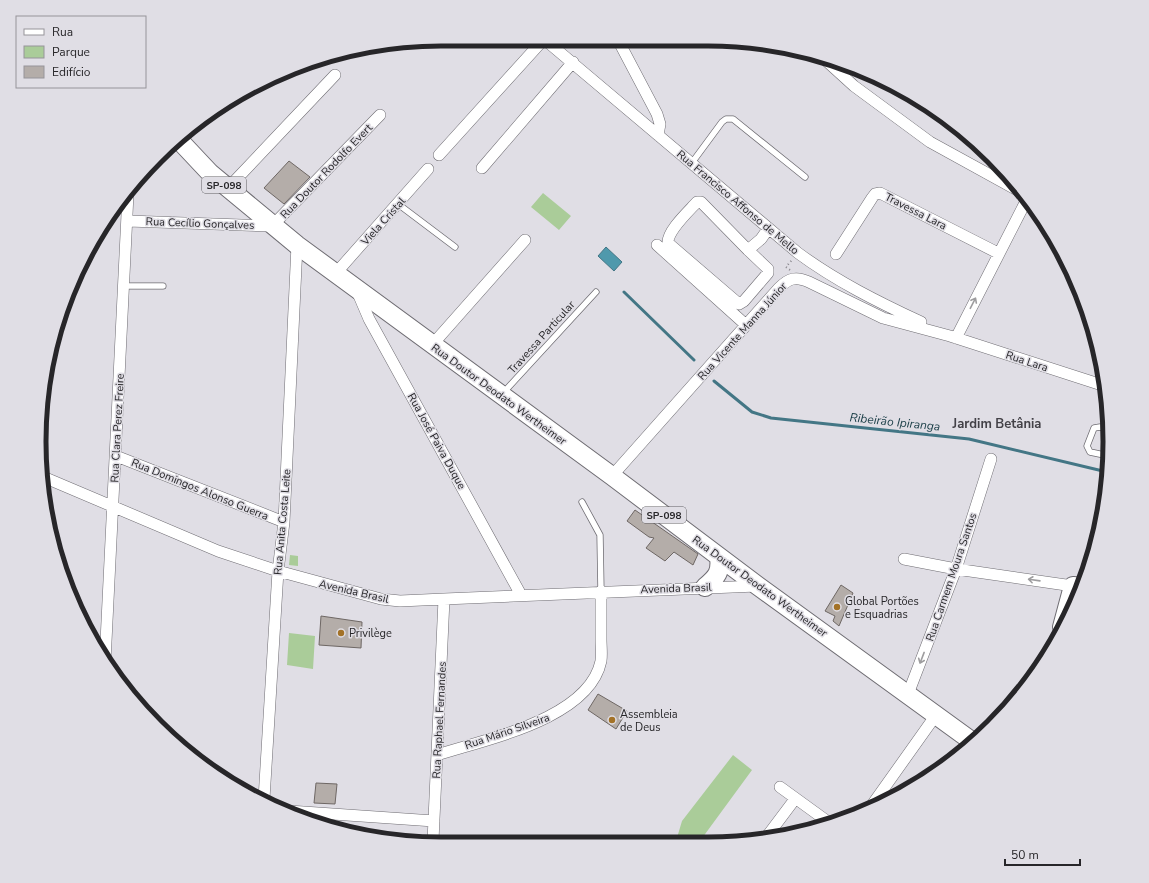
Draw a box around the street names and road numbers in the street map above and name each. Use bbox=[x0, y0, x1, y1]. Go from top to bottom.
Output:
street label: Rua Doutor Rodolfo Evert bbox=[277, 120, 376, 222]
street label: Rua Francisco Affonso de Mello bbox=[673, 147, 802, 258]
road number: SP-098 bbox=[202, 177, 246, 193]
street label: Travessa Lara bbox=[882, 189, 949, 234]
street label: Viela Cristal bbox=[357, 193, 410, 249]
street label: Rua Cecílio Gonçalves bbox=[145, 214, 255, 233]
street label: Rua Vicente Manna Júnior bbox=[694, 279, 790, 383]
street label: Travessa Particular bbox=[504, 298, 578, 377]
street label: Rua Doutor Deodato Wertheimer bbox=[428, 340, 569, 449]
street label: Rua Lara bbox=[1004, 348, 1050, 375]
street label: Rua Clara Perez Freire bbox=[107, 373, 128, 483]
street label: Rua José Paiva Duque bbox=[404, 390, 469, 492]
street label: Rua Domingos Alonso Guerra bbox=[129, 455, 271, 524]
street label: Rua Anita Costa Leite bbox=[270, 468, 295, 576]
road number: SP-098 bbox=[642, 507, 686, 523]
street label: Rua Carmem Moura Santos bbox=[922, 511, 981, 643]
street label: Rua Doutor Deodato Wertheimer bbox=[689, 532, 830, 641]
street label: Avenida Brasil bbox=[317, 576, 391, 607]
street label: Avenida Brasil bbox=[640, 580, 713, 597]
street label: Rua Raphael Fernandes bbox=[429, 661, 450, 779]
street label: Rua Mário Silveira bbox=[463, 710, 552, 753]

